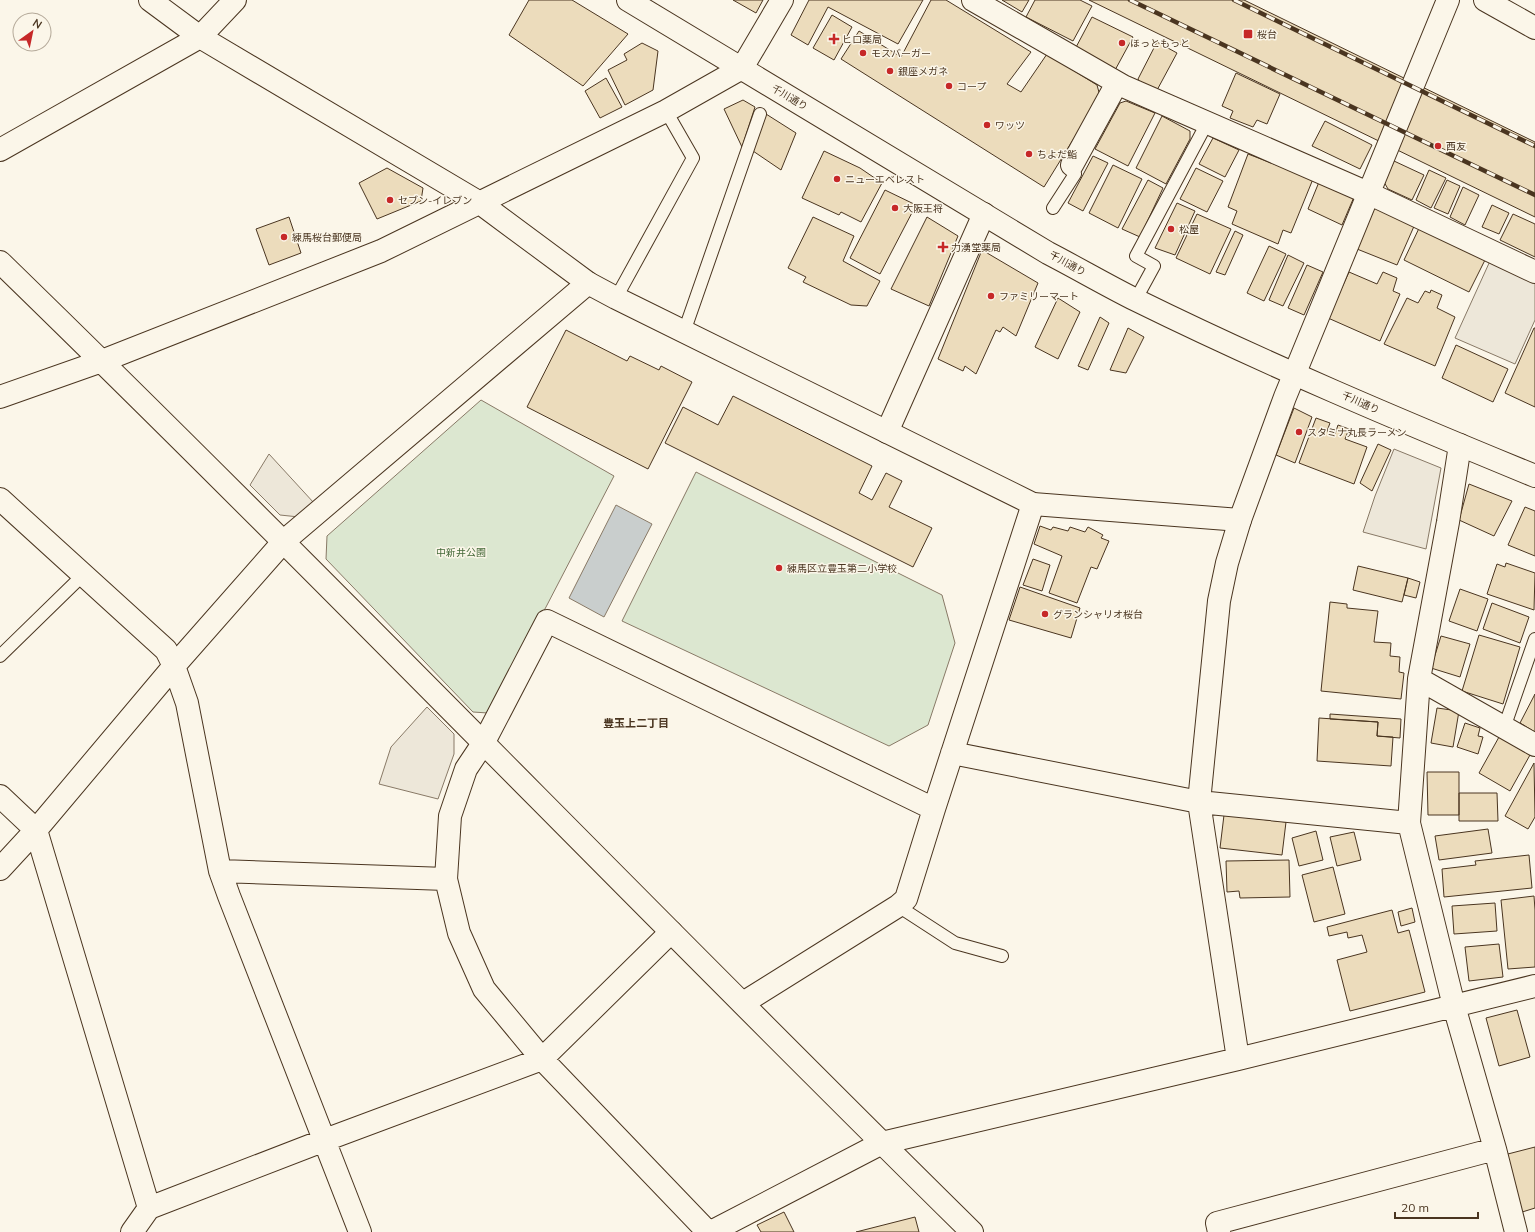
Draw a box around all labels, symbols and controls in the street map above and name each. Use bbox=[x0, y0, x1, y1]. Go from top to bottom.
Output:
north arrow bbox=[12, 12, 52, 52]
text: N bbox=[30, 15, 45, 32]
marker: 桜台 bbox=[1242, 28, 1254, 40]
place label: 桜台 bbox=[1257, 28, 1277, 41]
place label: ヒロ薬局 bbox=[842, 33, 882, 46]
marker: ヒロ薬局 bbox=[829, 34, 839, 44]
place label: ほっともっと bbox=[1130, 37, 1190, 50]
marker: ほっともっと bbox=[1117, 38, 1127, 48]
place label: モスバーガー bbox=[871, 47, 931, 60]
marker: モスバーガー bbox=[858, 48, 868, 58]
place label: 銀座メガネ bbox=[898, 65, 948, 78]
marker: 銀座メガネ bbox=[885, 66, 895, 76]
place label: コープ bbox=[957, 80, 986, 93]
marker: コープ bbox=[944, 81, 954, 91]
street label: 千川通り bbox=[769, 82, 810, 113]
place label: ワッツ bbox=[995, 119, 1025, 132]
marker: ワッツ bbox=[982, 120, 992, 130]
place label: 西友 bbox=[1446, 140, 1466, 153]
marker: 西友 bbox=[1433, 141, 1443, 151]
place label: ちよだ鮨 bbox=[1037, 148, 1077, 161]
marker: ちよだ鮨 bbox=[1024, 149, 1034, 159]
place label: ニューエベレスト bbox=[845, 173, 925, 186]
marker: ニューエベレスト bbox=[832, 174, 842, 184]
place label: セブン-イレブン bbox=[398, 194, 472, 207]
marker: セブン-イレブン bbox=[385, 195, 395, 205]
place label: 大阪王将 bbox=[903, 202, 943, 215]
marker: 大阪王将 bbox=[890, 203, 900, 213]
place label: 松屋 bbox=[1179, 223, 1199, 236]
marker: 松屋 bbox=[1166, 224, 1176, 234]
place label: 練馬桜台郵便局 bbox=[292, 231, 362, 244]
marker: 練馬桜台郵便局 bbox=[279, 232, 289, 242]
place label: 力湧堂薬局 bbox=[951, 241, 1001, 254]
marker: 力湧堂薬局 bbox=[938, 242, 948, 252]
street label: 千川通り bbox=[1047, 248, 1088, 279]
place label: ファミリーマート bbox=[999, 290, 1079, 303]
marker: ファミリーマート bbox=[986, 291, 996, 301]
street label: 千川通り bbox=[1340, 388, 1382, 417]
place label: スタミナ丸長ラーメン bbox=[1307, 426, 1407, 439]
marker: スタミナ丸長ラーメン bbox=[1294, 427, 1304, 437]
park label: 中新井公園 bbox=[436, 546, 486, 559]
place label: 練馬区立豊玉第二小学校 bbox=[787, 562, 897, 575]
marker: 練馬区立豊玉第二小学校 bbox=[774, 563, 784, 573]
place label: グランシャリオ桜台 bbox=[1053, 608, 1143, 621]
marker: グランシャリオ桜台 bbox=[1040, 609, 1050, 619]
district label: 豊玉上二丁目 bbox=[603, 716, 669, 730]
scale bar bbox=[1395, 1194, 1478, 1220]
text: 20 m bbox=[1401, 1200, 1429, 1215]

